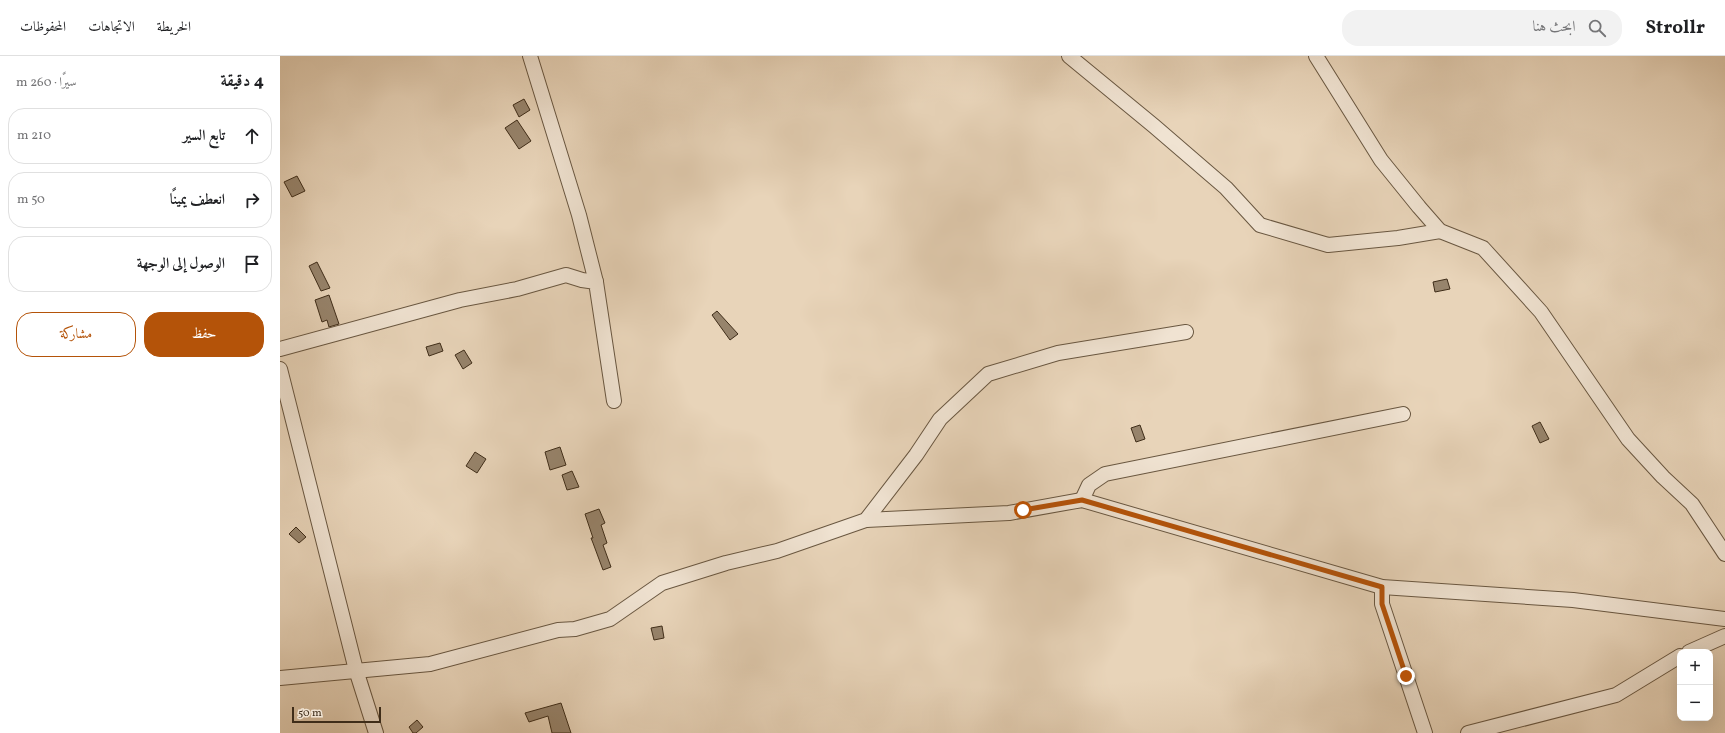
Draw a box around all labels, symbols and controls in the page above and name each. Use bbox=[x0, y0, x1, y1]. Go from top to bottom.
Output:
search box bbox=[1342, 10, 1622, 46]
text: Strollr bbox=[1646, 15, 1705, 41]
text: ابحث هنا bbox=[1532, 17, 1576, 38]
icon: search bbox=[1586, 17, 1608, 39]
text: المحفوظات bbox=[20, 18, 66, 37]
text: الاتجاهات bbox=[88, 18, 135, 37]
text: الخريطة bbox=[157, 18, 191, 37]
text: 4 دقيقة bbox=[221, 70, 264, 93]
text: سيرًا · 260 m bbox=[16, 74, 77, 92]
icon: ahead bbox=[241, 125, 263, 147]
text: تابع السير bbox=[183, 126, 225, 147]
text: 210 m bbox=[17, 127, 51, 145]
icon: right bbox=[241, 189, 263, 211]
text: انعطف يمينًا bbox=[170, 190, 225, 211]
text: 50 m bbox=[17, 191, 45, 209]
icon: arrive bbox=[241, 253, 263, 275]
text: الوصول إلى الوجهة bbox=[137, 254, 225, 275]
button: مشاركة bbox=[16, 312, 136, 357]
button: حفظ bbox=[144, 312, 264, 357]
route start bbox=[1014, 501, 1032, 519]
map controls bbox=[1677, 649, 1713, 721]
button: + bbox=[1677, 649, 1713, 685]
route end bbox=[1397, 667, 1415, 685]
button: − bbox=[1677, 685, 1713, 721]
scale bar bbox=[292, 705, 381, 724]
text: 50 m bbox=[298, 706, 322, 721]

